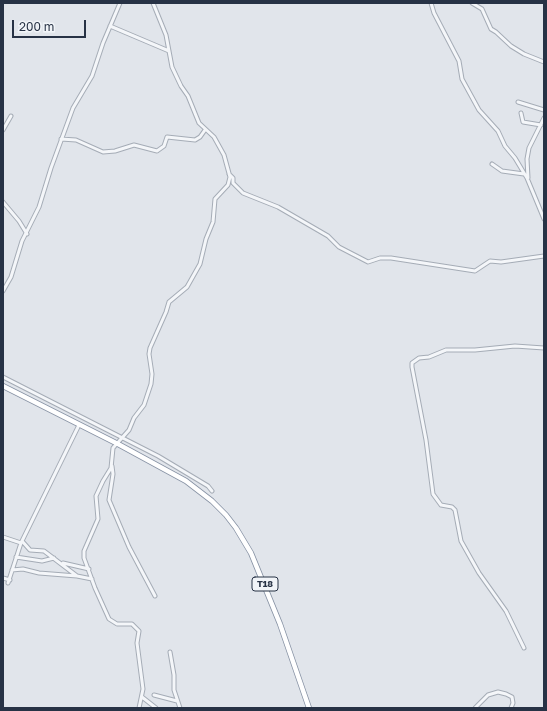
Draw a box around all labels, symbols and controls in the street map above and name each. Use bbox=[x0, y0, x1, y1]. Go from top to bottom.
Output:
scale bar bbox=[14, 12, 88, 38]
text: 200 m bbox=[19, 19, 54, 34]
road number: T18 bbox=[252, 577, 278, 591]

